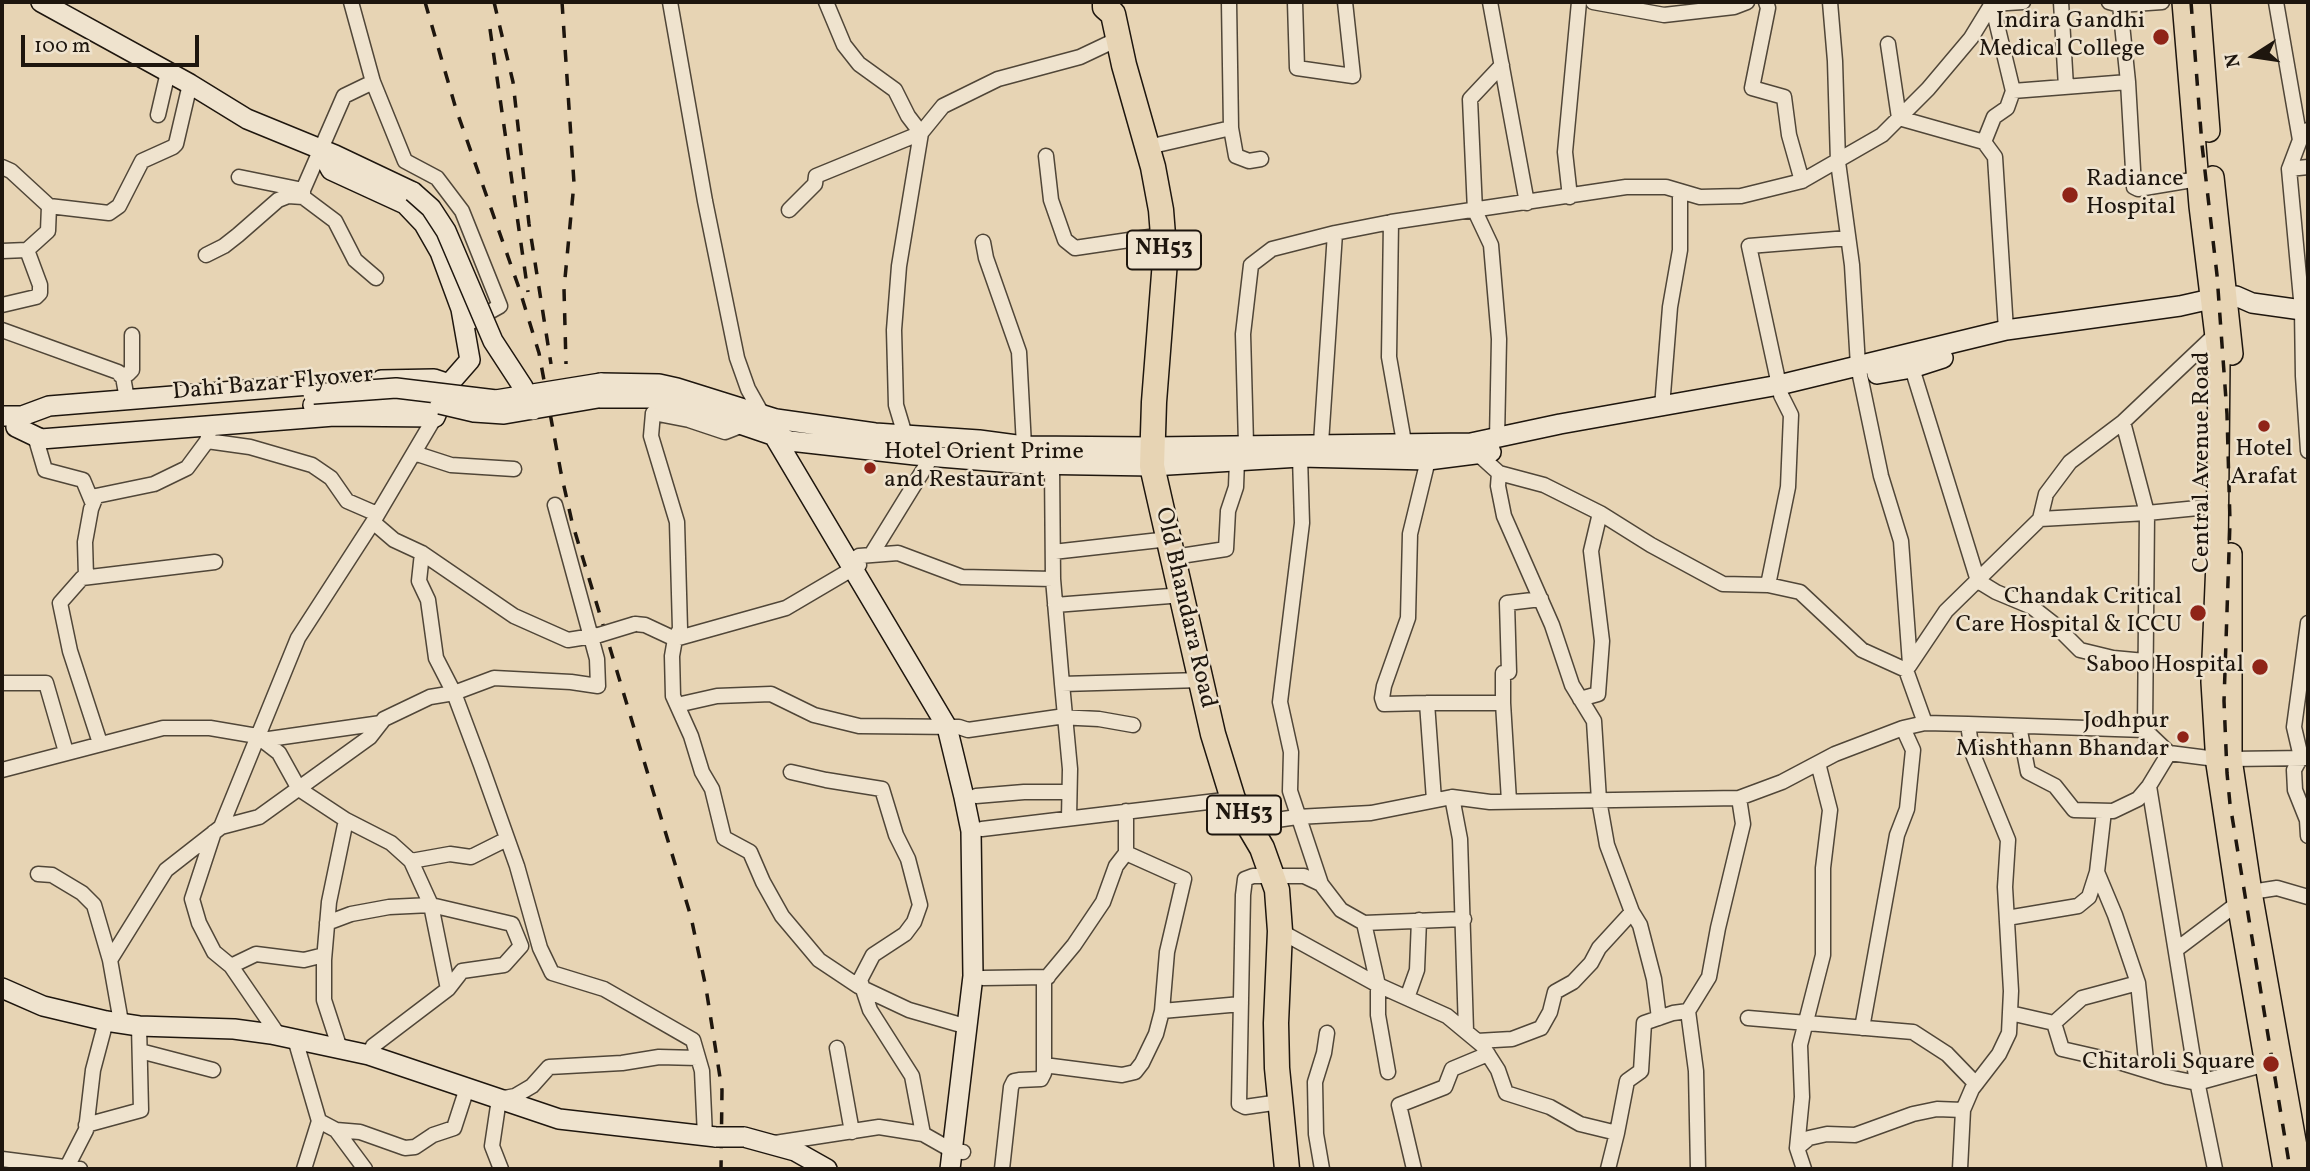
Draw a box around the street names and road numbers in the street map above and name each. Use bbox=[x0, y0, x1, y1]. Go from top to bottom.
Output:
road number: NH53 bbox=[1127, 230, 1201, 270]
street label: Central Avenue Road bbox=[2190, 351, 2218, 573]
street label: Dahi Bazar Flyover bbox=[171, 362, 375, 408]
street label: Old Bhandara Road bbox=[1147, 505, 1221, 711]
road number: NH53 bbox=[1207, 796, 1281, 834]

